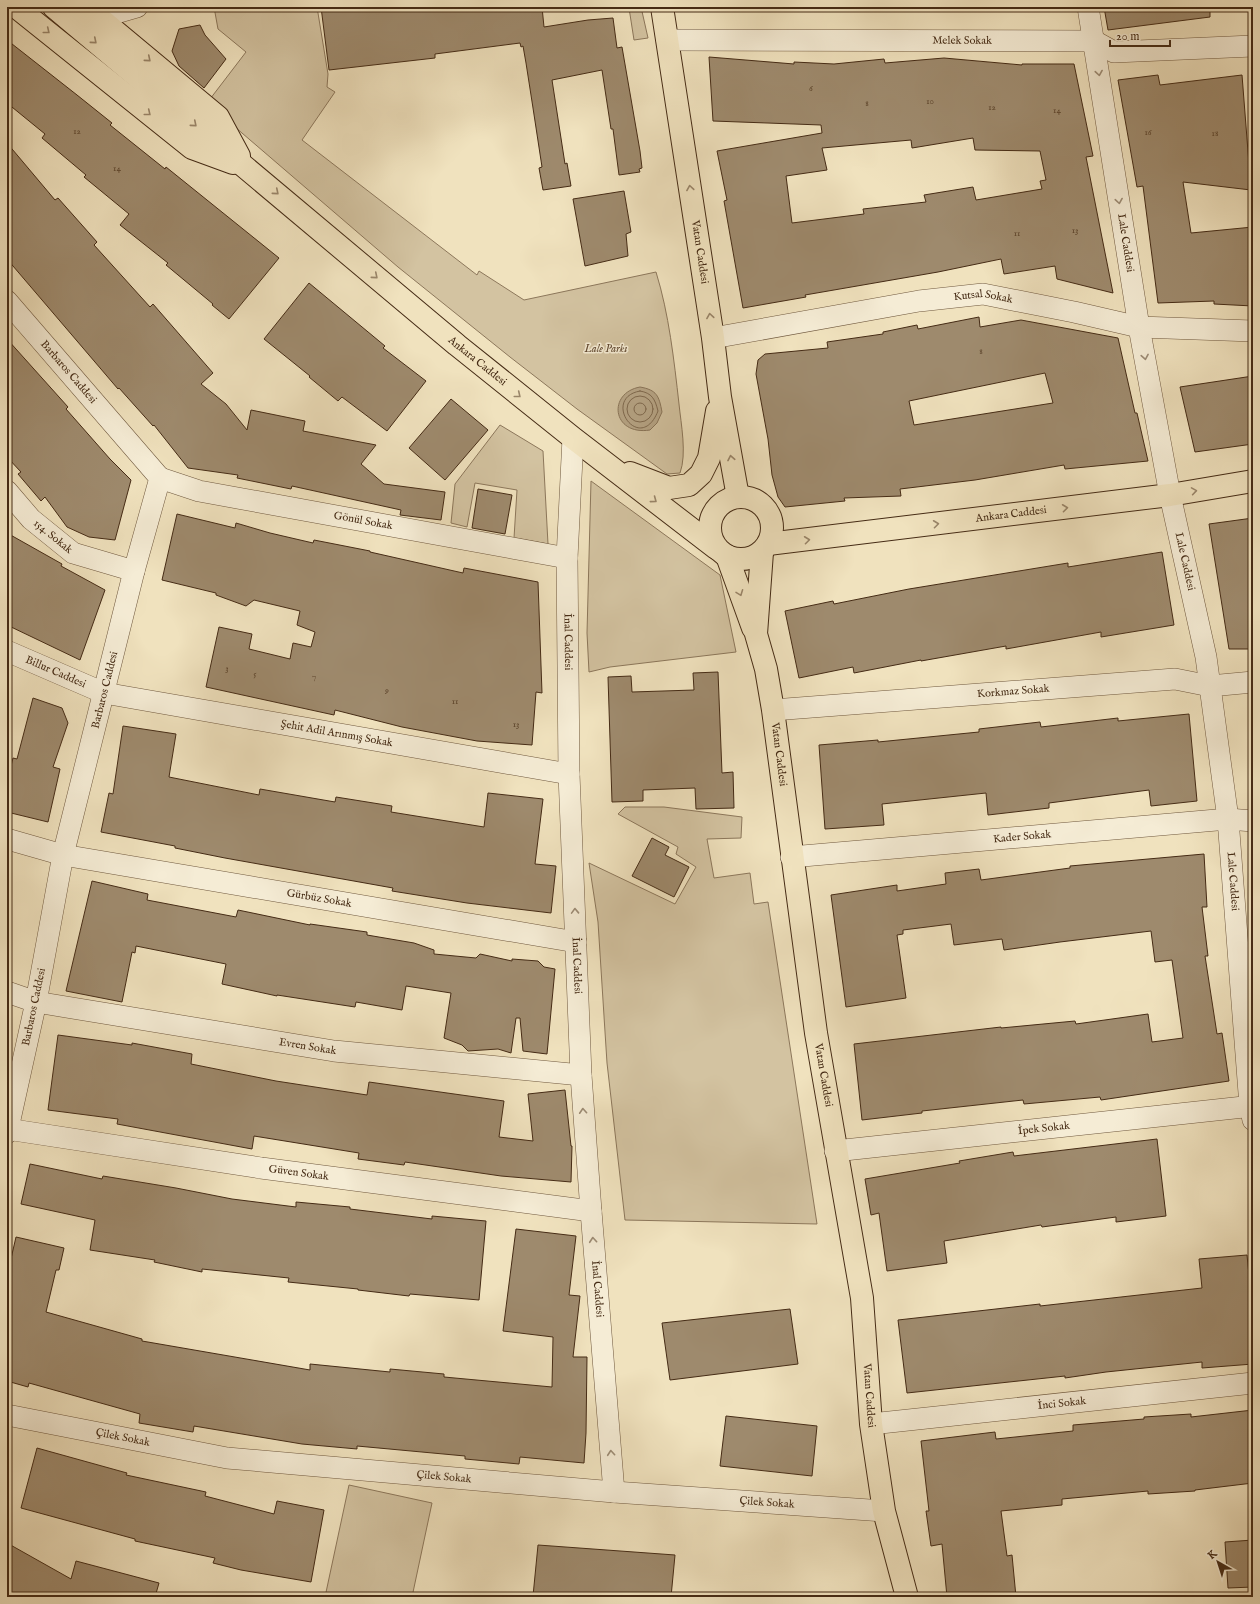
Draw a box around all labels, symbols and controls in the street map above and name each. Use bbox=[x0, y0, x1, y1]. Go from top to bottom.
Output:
scale bar bbox=[1110, 22, 1170, 48]
one-way arrow bbox=[42, 27, 49, 34]
text: 20 m bbox=[1116, 29, 1139, 44]
street label: Melek Sokak bbox=[932, 34, 992, 48]
one-way arrow bbox=[90, 36, 97, 43]
one-way arrow bbox=[143, 54, 151, 61]
one-way arrow bbox=[1094, 70, 1103, 76]
house number: 6 bbox=[809, 83, 813, 94]
house number: 10 bbox=[926, 96, 934, 107]
house number: 8 bbox=[865, 98, 869, 109]
house number: 12 bbox=[988, 102, 996, 113]
house number: 14 bbox=[1053, 105, 1061, 116]
one-way arrow bbox=[144, 108, 151, 115]
one-way arrow bbox=[190, 120, 197, 127]
house number: 12 bbox=[73, 126, 81, 137]
house number: 16 bbox=[1144, 127, 1152, 138]
house number: 18 bbox=[1212, 128, 1219, 139]
house number: 14 bbox=[113, 163, 121, 174]
one-way arrow bbox=[686, 184, 695, 191]
one-way arrow bbox=[271, 188, 278, 195]
one-way arrow bbox=[1115, 198, 1123, 205]
street label: Lale Caddesi bbox=[1114, 213, 1137, 273]
street label: Vatan Caddesi bbox=[688, 218, 712, 285]
house number: 13 bbox=[1072, 225, 1078, 236]
house number: 11 bbox=[1014, 228, 1020, 239]
one-way arrow bbox=[370, 272, 378, 279]
street label: Kutsal Sokak bbox=[953, 287, 1014, 307]
one-way arrow bbox=[706, 313, 715, 319]
street label: Ankara Caddesi bbox=[444, 333, 510, 389]
street label: Barbaros Caddesi bbox=[37, 338, 100, 407]
park label: Lale Parkı bbox=[584, 342, 627, 356]
house number: 8 bbox=[979, 346, 983, 357]
one-way arrow bbox=[1140, 354, 1149, 360]
one-way arrow bbox=[514, 390, 521, 397]
one-way arrow bbox=[727, 455, 736, 462]
one-way arrow bbox=[1191, 487, 1197, 496]
one-way arrow bbox=[650, 495, 657, 502]
street label: Ankara Caddesi bbox=[974, 503, 1048, 526]
one-way arrow bbox=[1062, 503, 1068, 512]
street label: Gönül Sokak bbox=[333, 509, 394, 533]
street label: 154. Sokak bbox=[30, 517, 75, 557]
one-way arrow bbox=[933, 519, 939, 528]
street label: Lale Caddesi bbox=[1172, 531, 1198, 592]
one-way arrow bbox=[804, 535, 810, 544]
one-way arrow bbox=[736, 589, 744, 596]
street label: İnal Caddesi bbox=[561, 613, 575, 670]
street label: Barbaros Caddesi bbox=[89, 650, 121, 730]
street label: Billur Caddesi bbox=[23, 653, 88, 691]
house number: 3 bbox=[225, 663, 229, 674]
house number: 5 bbox=[253, 669, 257, 680]
house number: 7 bbox=[312, 671, 316, 682]
street label: Korkmaz Sokak bbox=[977, 682, 1050, 701]
house number: 9 bbox=[384, 685, 389, 696]
house number: 11 bbox=[452, 696, 458, 707]
street label: Şehit Adil Arınmış Sokak bbox=[280, 717, 394, 750]
house number: 13 bbox=[513, 719, 519, 730]
street label: Vatan Caddesi bbox=[768, 721, 790, 787]
street label: Kader Sokak bbox=[993, 827, 1052, 846]
street label: Lale Caddesi bbox=[1224, 851, 1242, 912]
street label: Gürbüz Sokak bbox=[286, 886, 353, 911]
one-way arrow bbox=[570, 908, 579, 914]
street label: İnal Caddesi bbox=[569, 937, 585, 995]
street label: Barbaros Caddesi bbox=[19, 967, 49, 1047]
street label: Evren Sokak bbox=[278, 1035, 337, 1058]
street label: Vatan Caddesi bbox=[811, 1041, 836, 1108]
one-way arrow bbox=[579, 1108, 588, 1114]
street label: İpek Sokak bbox=[1017, 1119, 1071, 1138]
street label: Güven Sokak bbox=[268, 1162, 330, 1184]
one-way arrow bbox=[589, 1237, 598, 1243]
street label: İnal Caddesi bbox=[588, 1260, 607, 1318]
street label: Vatan Caddesi bbox=[860, 1362, 878, 1429]
street label: İnci Sokak bbox=[1037, 1394, 1087, 1413]
street label: Çilek Sokak bbox=[94, 1425, 151, 1450]
one-way arrow bbox=[607, 1450, 616, 1456]
street label: Çilek Sokak bbox=[416, 1468, 472, 1486]
street label: Çilek Sokak bbox=[739, 1494, 795, 1512]
north arrow bbox=[1198, 1542, 1238, 1582]
text: K bbox=[1205, 1546, 1221, 1563]

